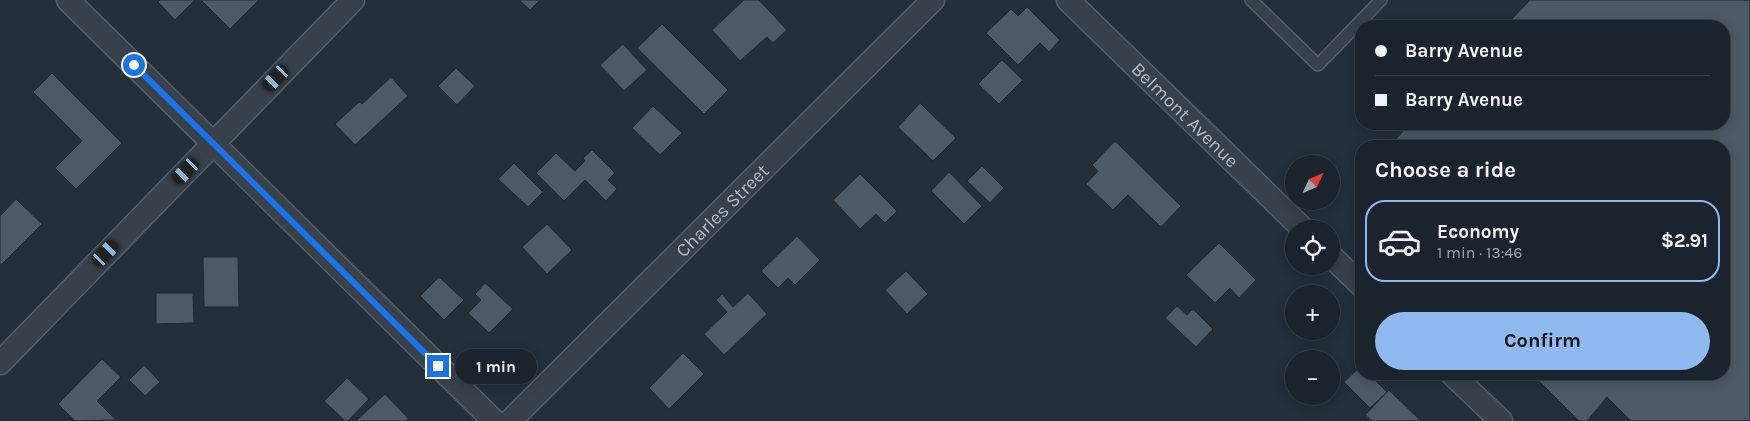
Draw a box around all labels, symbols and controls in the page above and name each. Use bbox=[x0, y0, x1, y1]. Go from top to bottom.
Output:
text: Barry Avenue bbox=[1405, 40, 1523, 62]
route start bbox=[123, 54, 145, 76]
street label: Belmont Avenue bbox=[1127, 58, 1243, 172]
car bbox=[260, 62, 291, 94]
text: Barry Avenue bbox=[1405, 89, 1523, 111]
car bbox=[170, 155, 201, 187]
north arrow bbox=[1285, 155, 1340, 210]
map controls bbox=[1285, 155, 1340, 405]
text: Choose a ride bbox=[1375, 157, 1516, 183]
street label: Charles Street bbox=[672, 160, 774, 262]
icon: car bbox=[1377, 219, 1422, 264]
button: locate bbox=[1285, 220, 1340, 275]
text: Economy bbox=[1437, 221, 1519, 243]
text: $2.91 bbox=[1661, 230, 1708, 252]
car bbox=[90, 237, 121, 269]
text: 1 min · 13:46 bbox=[1437, 243, 1522, 262]
button: + bbox=[1285, 285, 1340, 340]
button: Confirm bbox=[1375, 312, 1710, 370]
callout: 1 min bbox=[456, 348, 538, 384]
button: − bbox=[1285, 350, 1340, 405]
route end bbox=[427, 355, 449, 377]
text: 1 min bbox=[476, 357, 516, 376]

